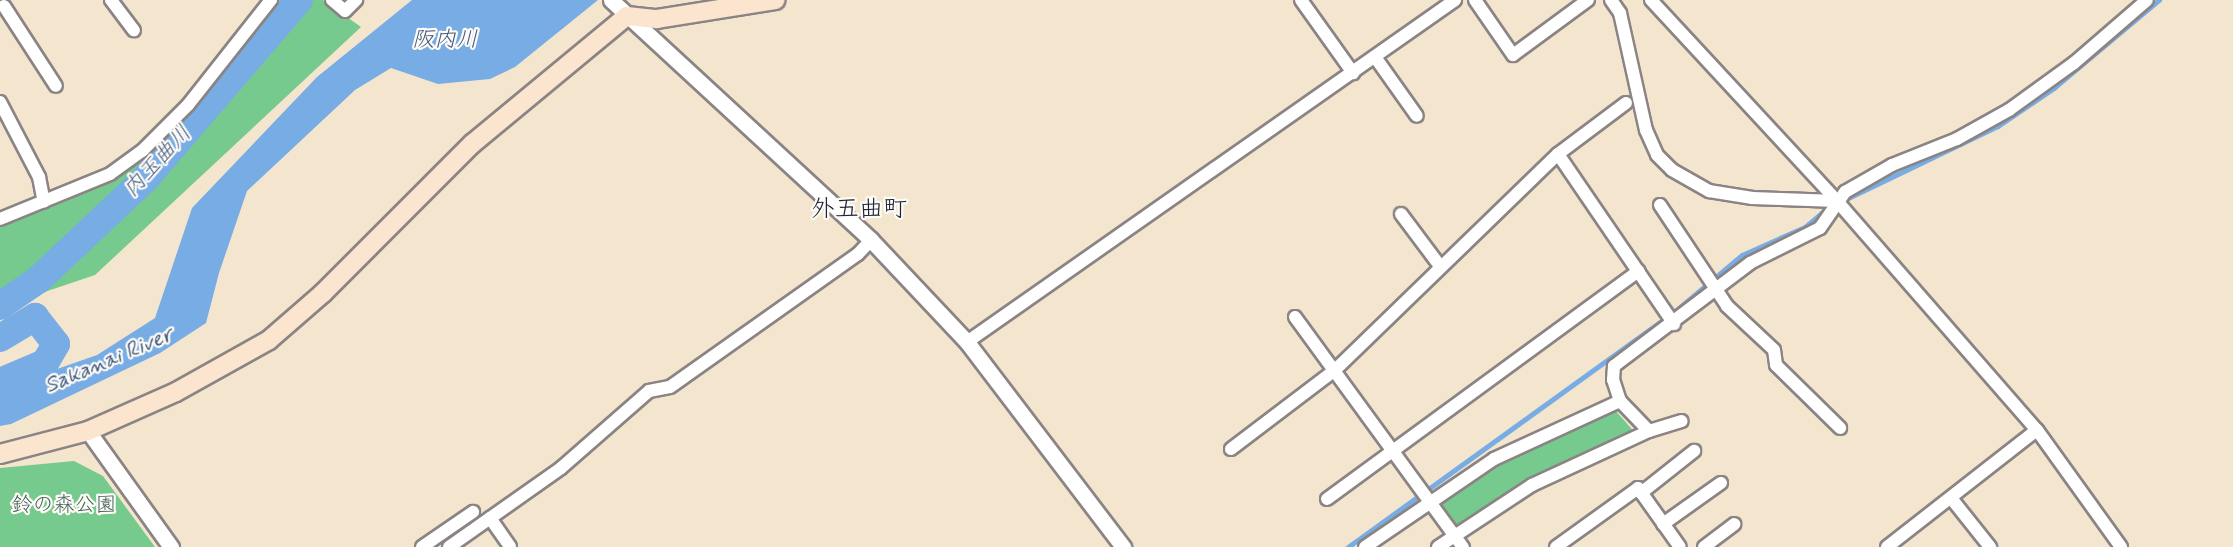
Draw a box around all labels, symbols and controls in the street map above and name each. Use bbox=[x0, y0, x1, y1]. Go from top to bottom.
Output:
water label: 阪内川 bbox=[412, 28, 478, 54]
water label: 内玉曲川 bbox=[118, 121, 198, 203]
district label: 外五曲町 bbox=[811, 196, 907, 224]
water label: Sakanai River bbox=[41, 322, 177, 400]
park label: 鈴の森公園 bbox=[12, 492, 116, 518]

